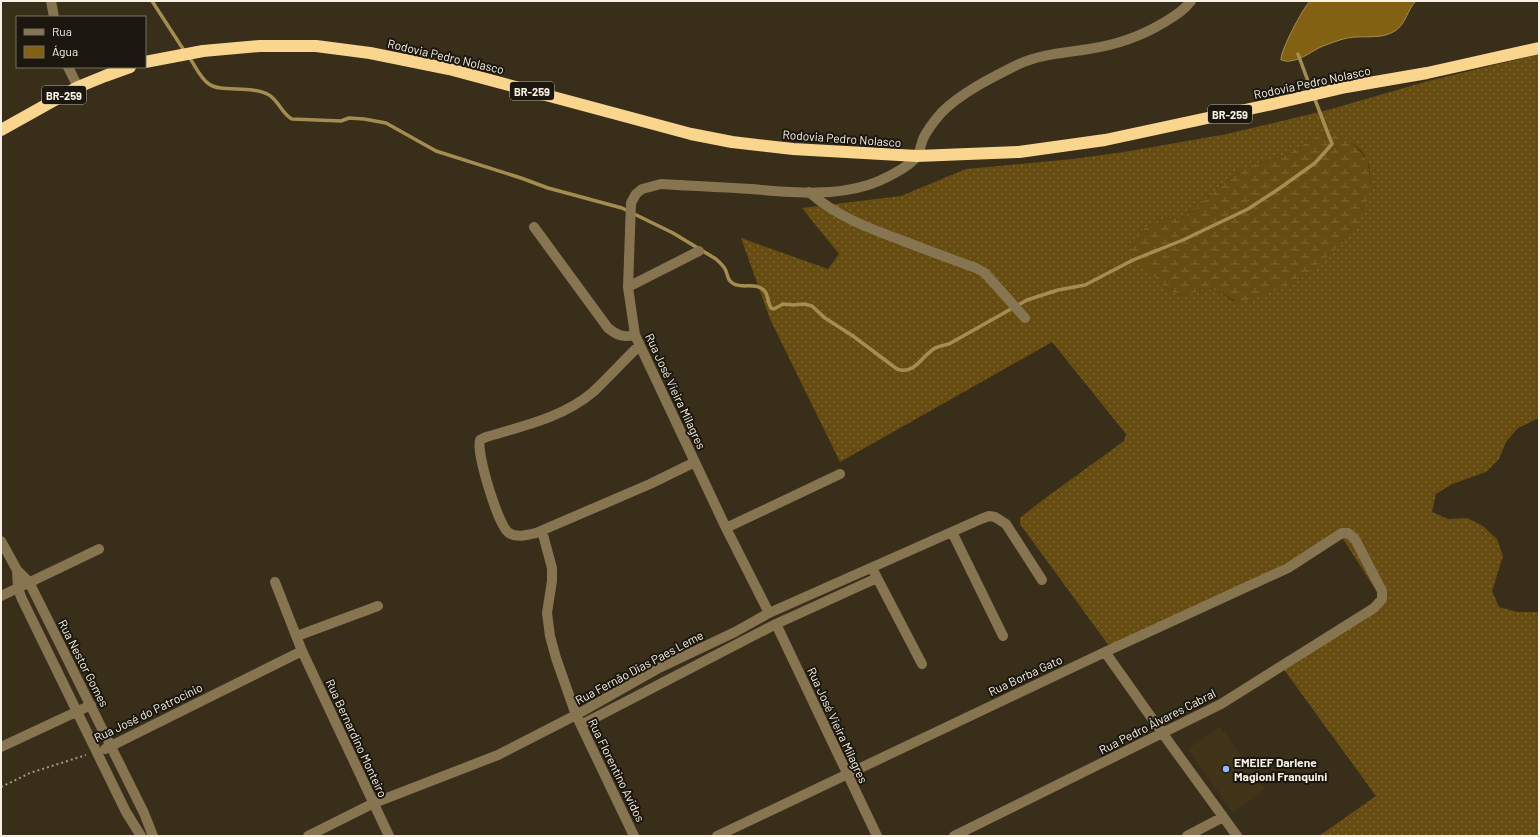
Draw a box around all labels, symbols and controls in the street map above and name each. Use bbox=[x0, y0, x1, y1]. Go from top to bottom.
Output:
legend bbox=[16, 16, 146, 68]
text: Rua bbox=[52, 24, 72, 38]
street label: Rodovia Pedro Nolasco bbox=[386, 36, 506, 76]
text: Água bbox=[52, 44, 78, 58]
street label: Rodovia Pedro Nolasco bbox=[1252, 63, 1372, 101]
road number: BR-259 bbox=[510, 82, 554, 100]
road number: BR-259 bbox=[42, 86, 86, 104]
road number: BR-259 bbox=[1208, 105, 1252, 123]
street label: Rodovia Pedro Nolasco bbox=[782, 127, 902, 149]
street label: Rua José Vieira Milagres bbox=[643, 331, 709, 451]
street label: Rua Nestor Gomes bbox=[56, 617, 112, 709]
street label: Rua Fernão Dias Paes Leme bbox=[573, 627, 705, 707]
street label: Rua Borba Gato bbox=[986, 652, 1064, 698]
street label: Rua José Vieira Milagres bbox=[805, 665, 871, 785]
street label: Rua Bernardino Monteiro bbox=[323, 677, 391, 799]
street label: Rua José do Patrocínio bbox=[91, 680, 205, 744]
street label: Rua Pedro Álvares Cabral bbox=[1096, 685, 1218, 757]
street label: Rua Florentino Avidos bbox=[586, 716, 648, 824]
place label: EMEIEF Darlene Magioni Franquini bbox=[1234, 755, 1327, 783]
marker: EMEIEF Darlene Magioni Franquini bbox=[1221, 764, 1231, 774]

